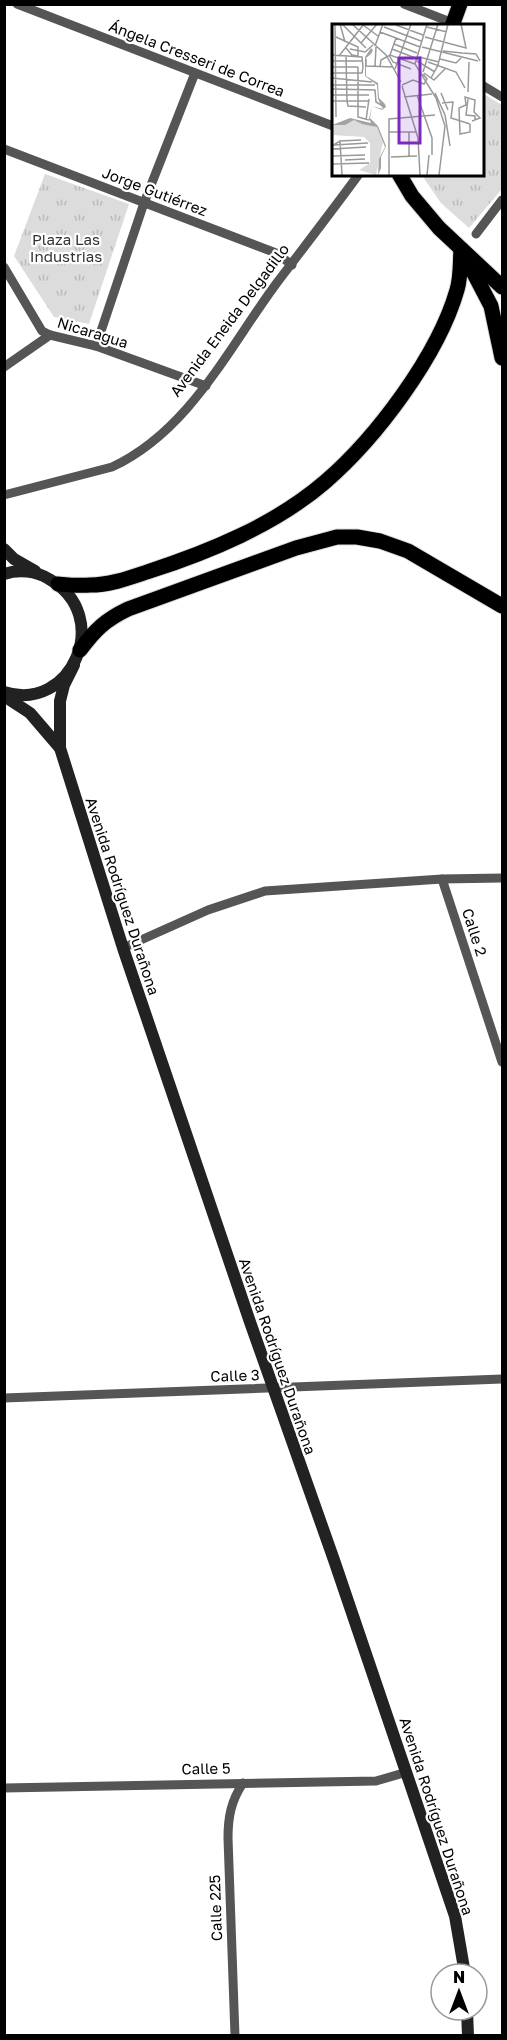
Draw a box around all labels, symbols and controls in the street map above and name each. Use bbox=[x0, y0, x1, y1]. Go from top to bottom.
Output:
street label: Ángela Cresseri de Correa bbox=[107, 16, 287, 100]
inset map bbox=[332, 24, 483, 176]
street label: Jorge Gutiérrez bbox=[100, 163, 210, 219]
park label: Plaza Las Industrias bbox=[30, 230, 102, 265]
street label: Avenida Eneida Delgadillo bbox=[166, 240, 292, 400]
street label: Nicaragua bbox=[55, 313, 131, 351]
street label: Avenida Rodríguez Durañona bbox=[82, 795, 164, 997]
street label: Calle 2 bbox=[459, 906, 491, 958]
street label: Avenida Rodríguez Durañona bbox=[236, 1255, 320, 1457]
street label: Calle 3 bbox=[210, 1365, 260, 1385]
street label: Avenida Rodríguez Durañona bbox=[396, 1715, 478, 1917]
street label: Calle 5 bbox=[181, 1759, 231, 1777]
street label: Calle 225 bbox=[205, 1874, 225, 1942]
north arrow bbox=[429, 1962, 489, 2022]
text: N bbox=[453, 1967, 465, 1987]

